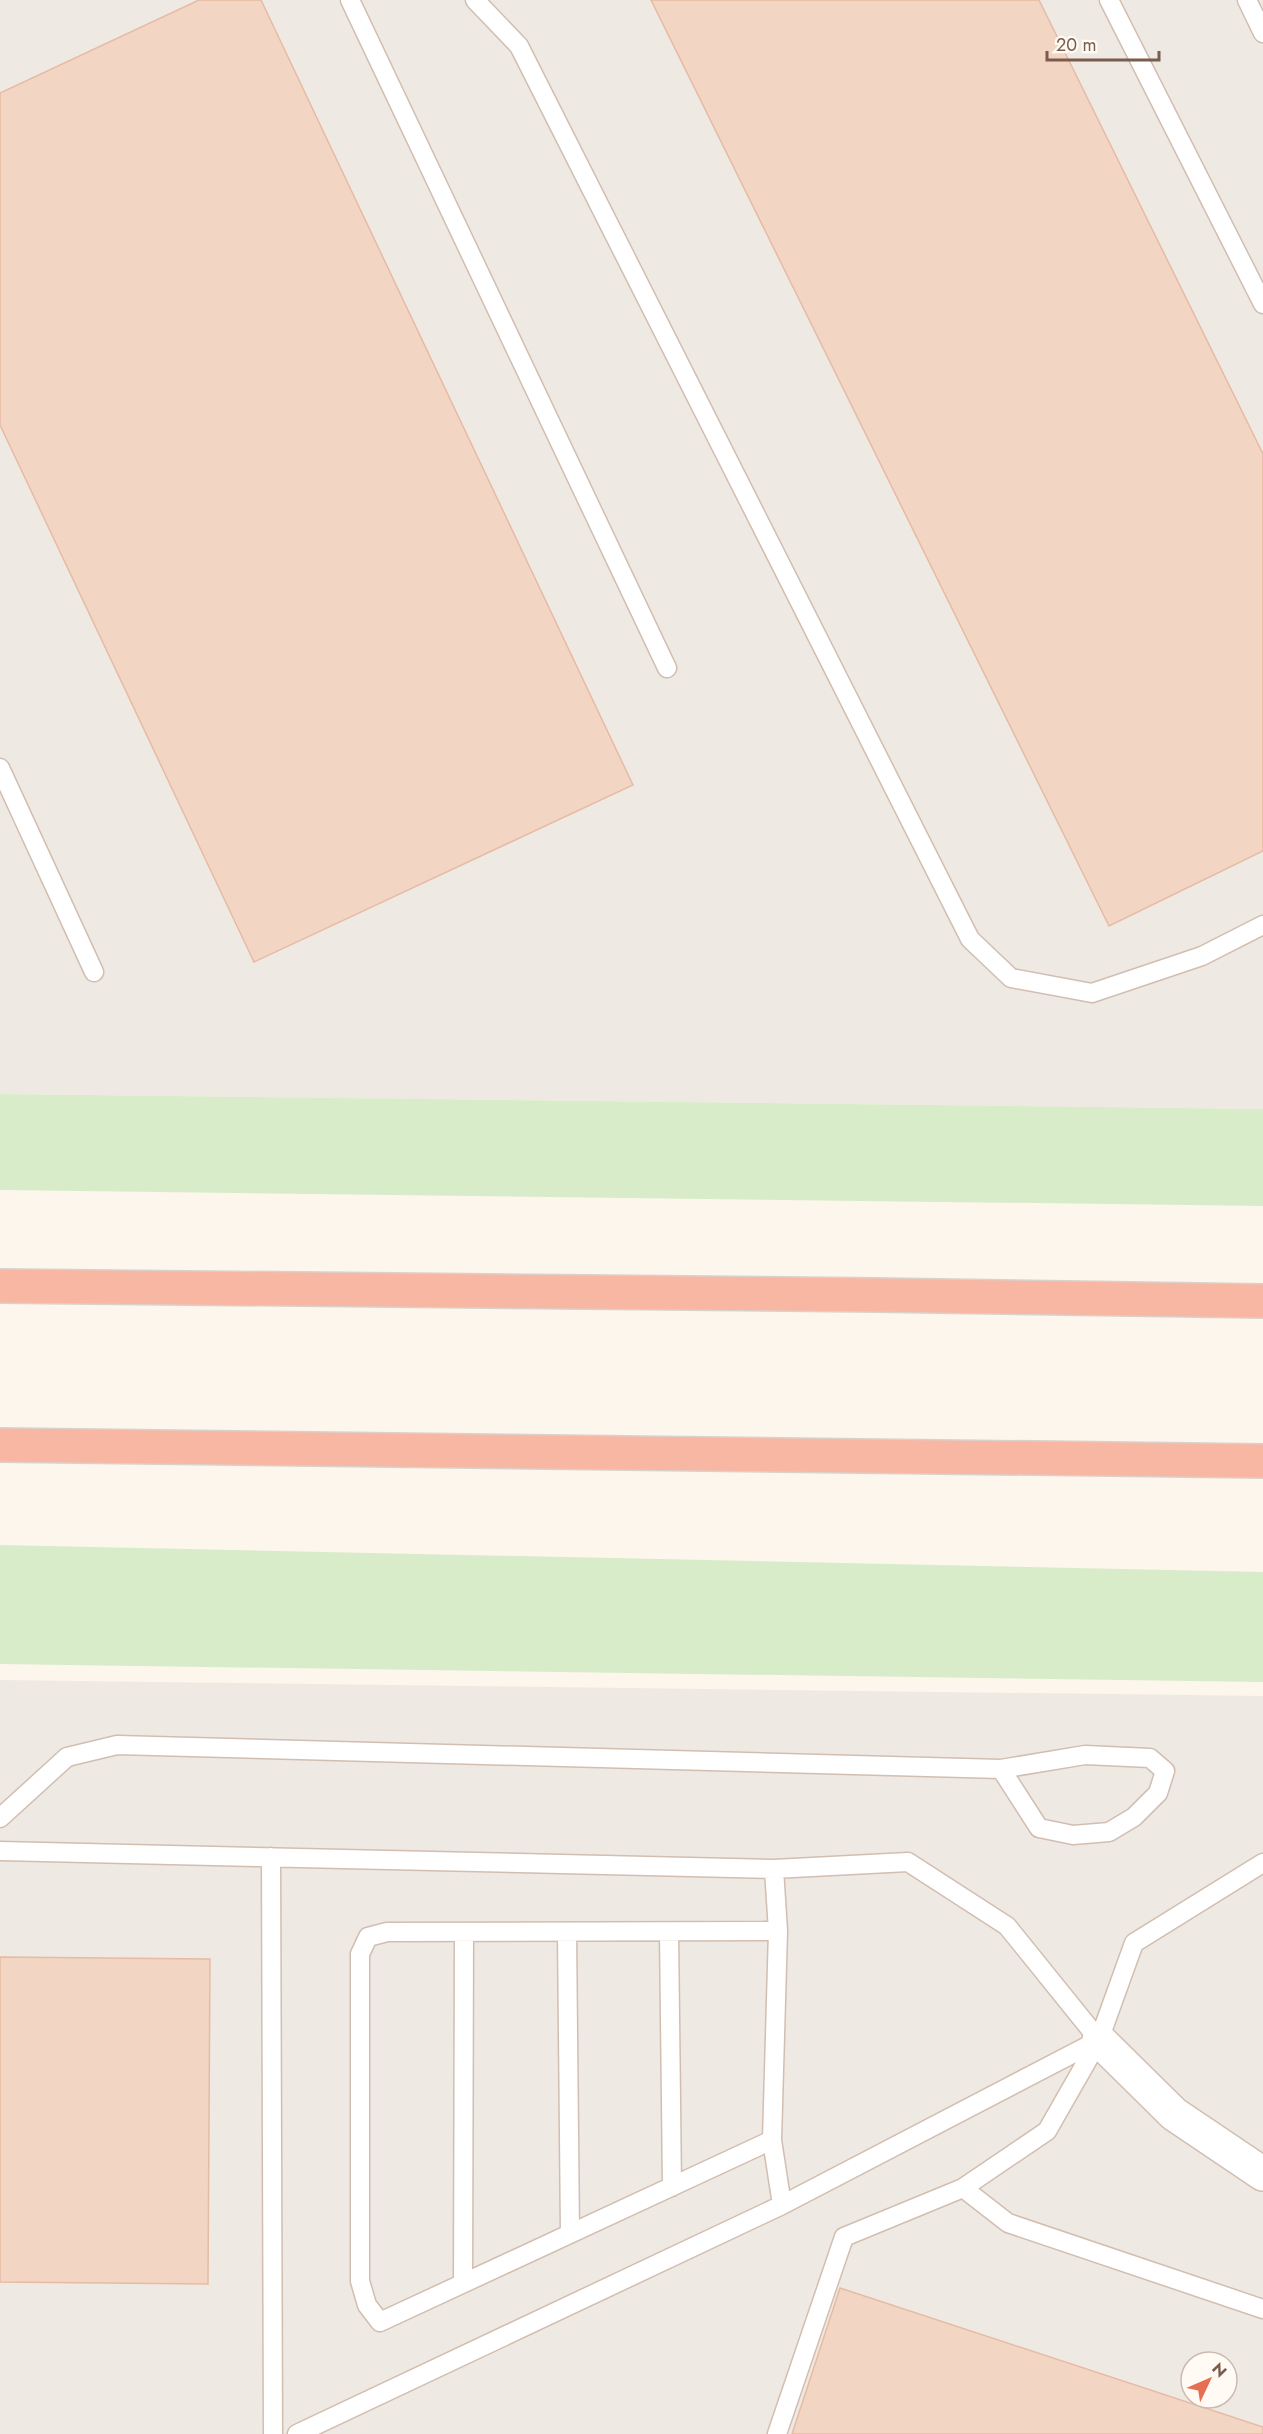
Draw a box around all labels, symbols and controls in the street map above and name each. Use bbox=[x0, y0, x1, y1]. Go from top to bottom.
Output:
scale bar bbox=[1047, 24, 1160, 62]
text: 20 m bbox=[1056, 32, 1096, 58]
north arrow bbox=[1179, 2350, 1239, 2410]
text: N bbox=[1207, 2357, 1232, 2382]

